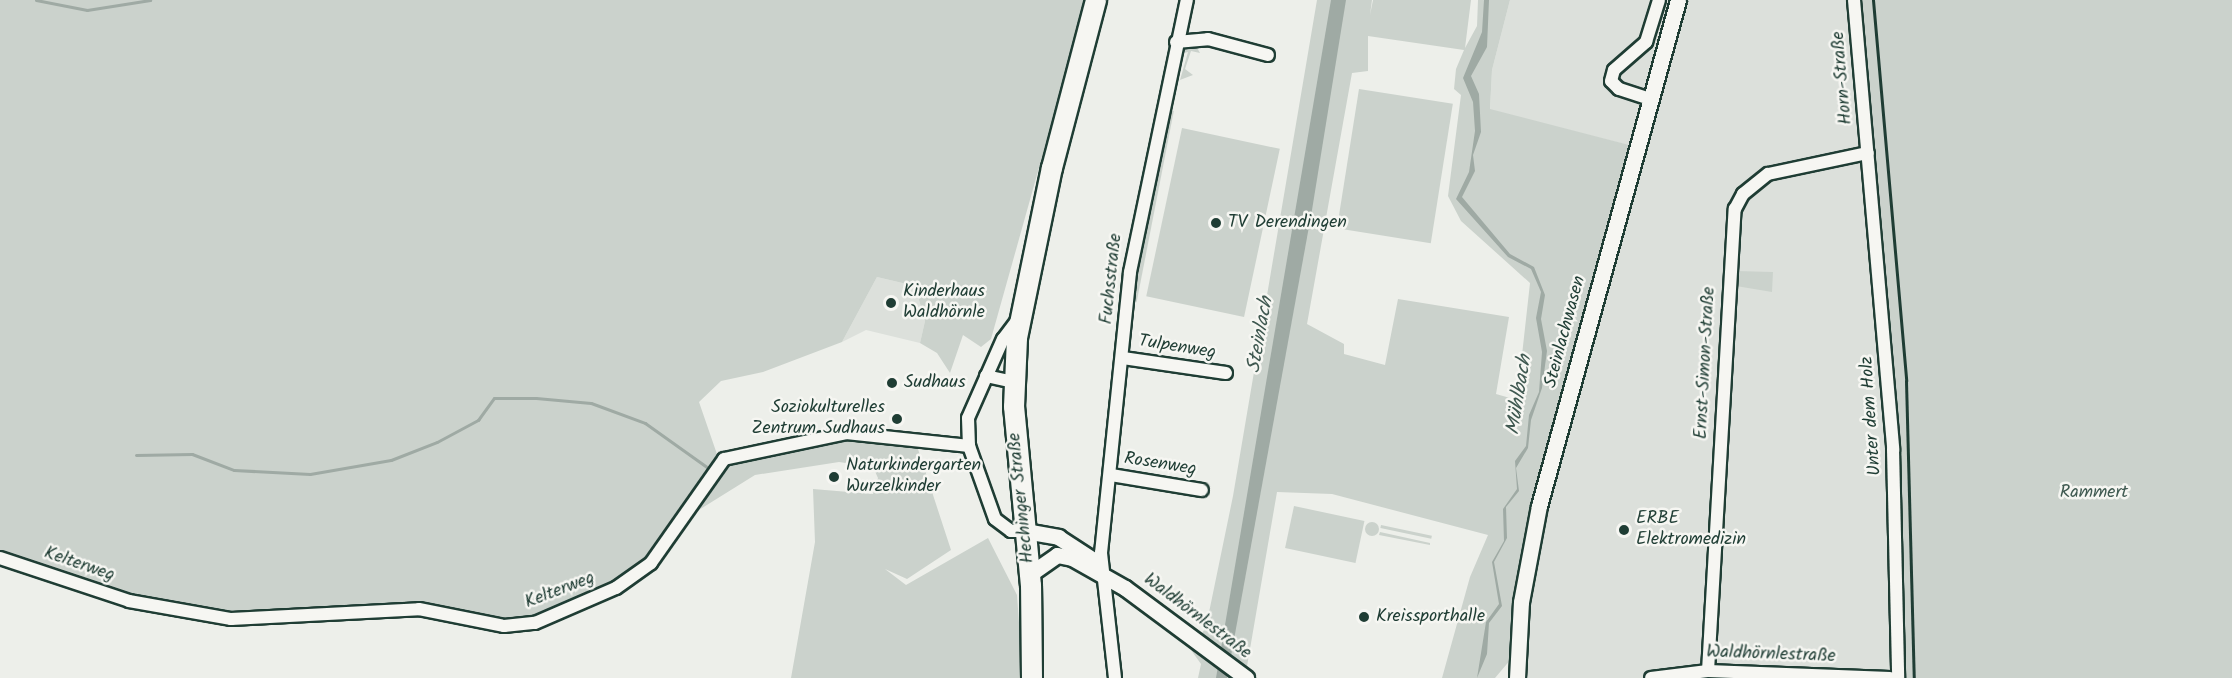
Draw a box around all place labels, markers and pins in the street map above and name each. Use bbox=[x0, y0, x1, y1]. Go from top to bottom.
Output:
place label: TV Derendingen bbox=[1228, 212, 1347, 234]
marker: TV Derendingen bbox=[1209, 216, 1223, 230]
place label: Kinderhaus Waldhörnle bbox=[903, 282, 985, 324]
marker: Kinderhaus Waldhörnle bbox=[884, 296, 898, 310]
place label: Sudhaus bbox=[904, 372, 966, 394]
marker: Sudhaus bbox=[885, 376, 899, 390]
place label: Soziokulturelles Zentrum Sudhaus bbox=[751, 398, 885, 440]
marker: Soziokulturelles Zentrum Sudhaus bbox=[890, 412, 904, 426]
place label: Naturkindergarten Wurzelkinder bbox=[846, 456, 981, 498]
marker: Naturkindergarten Wurzelkinder bbox=[827, 470, 841, 484]
place label: ERBE Elektromedizin bbox=[1636, 509, 1746, 552]
marker: ERBE Elektromedizin bbox=[1617, 523, 1631, 537]
place label: Kreissporthalle bbox=[1376, 606, 1485, 628]
marker: Kreissporthalle bbox=[1357, 610, 1371, 624]

